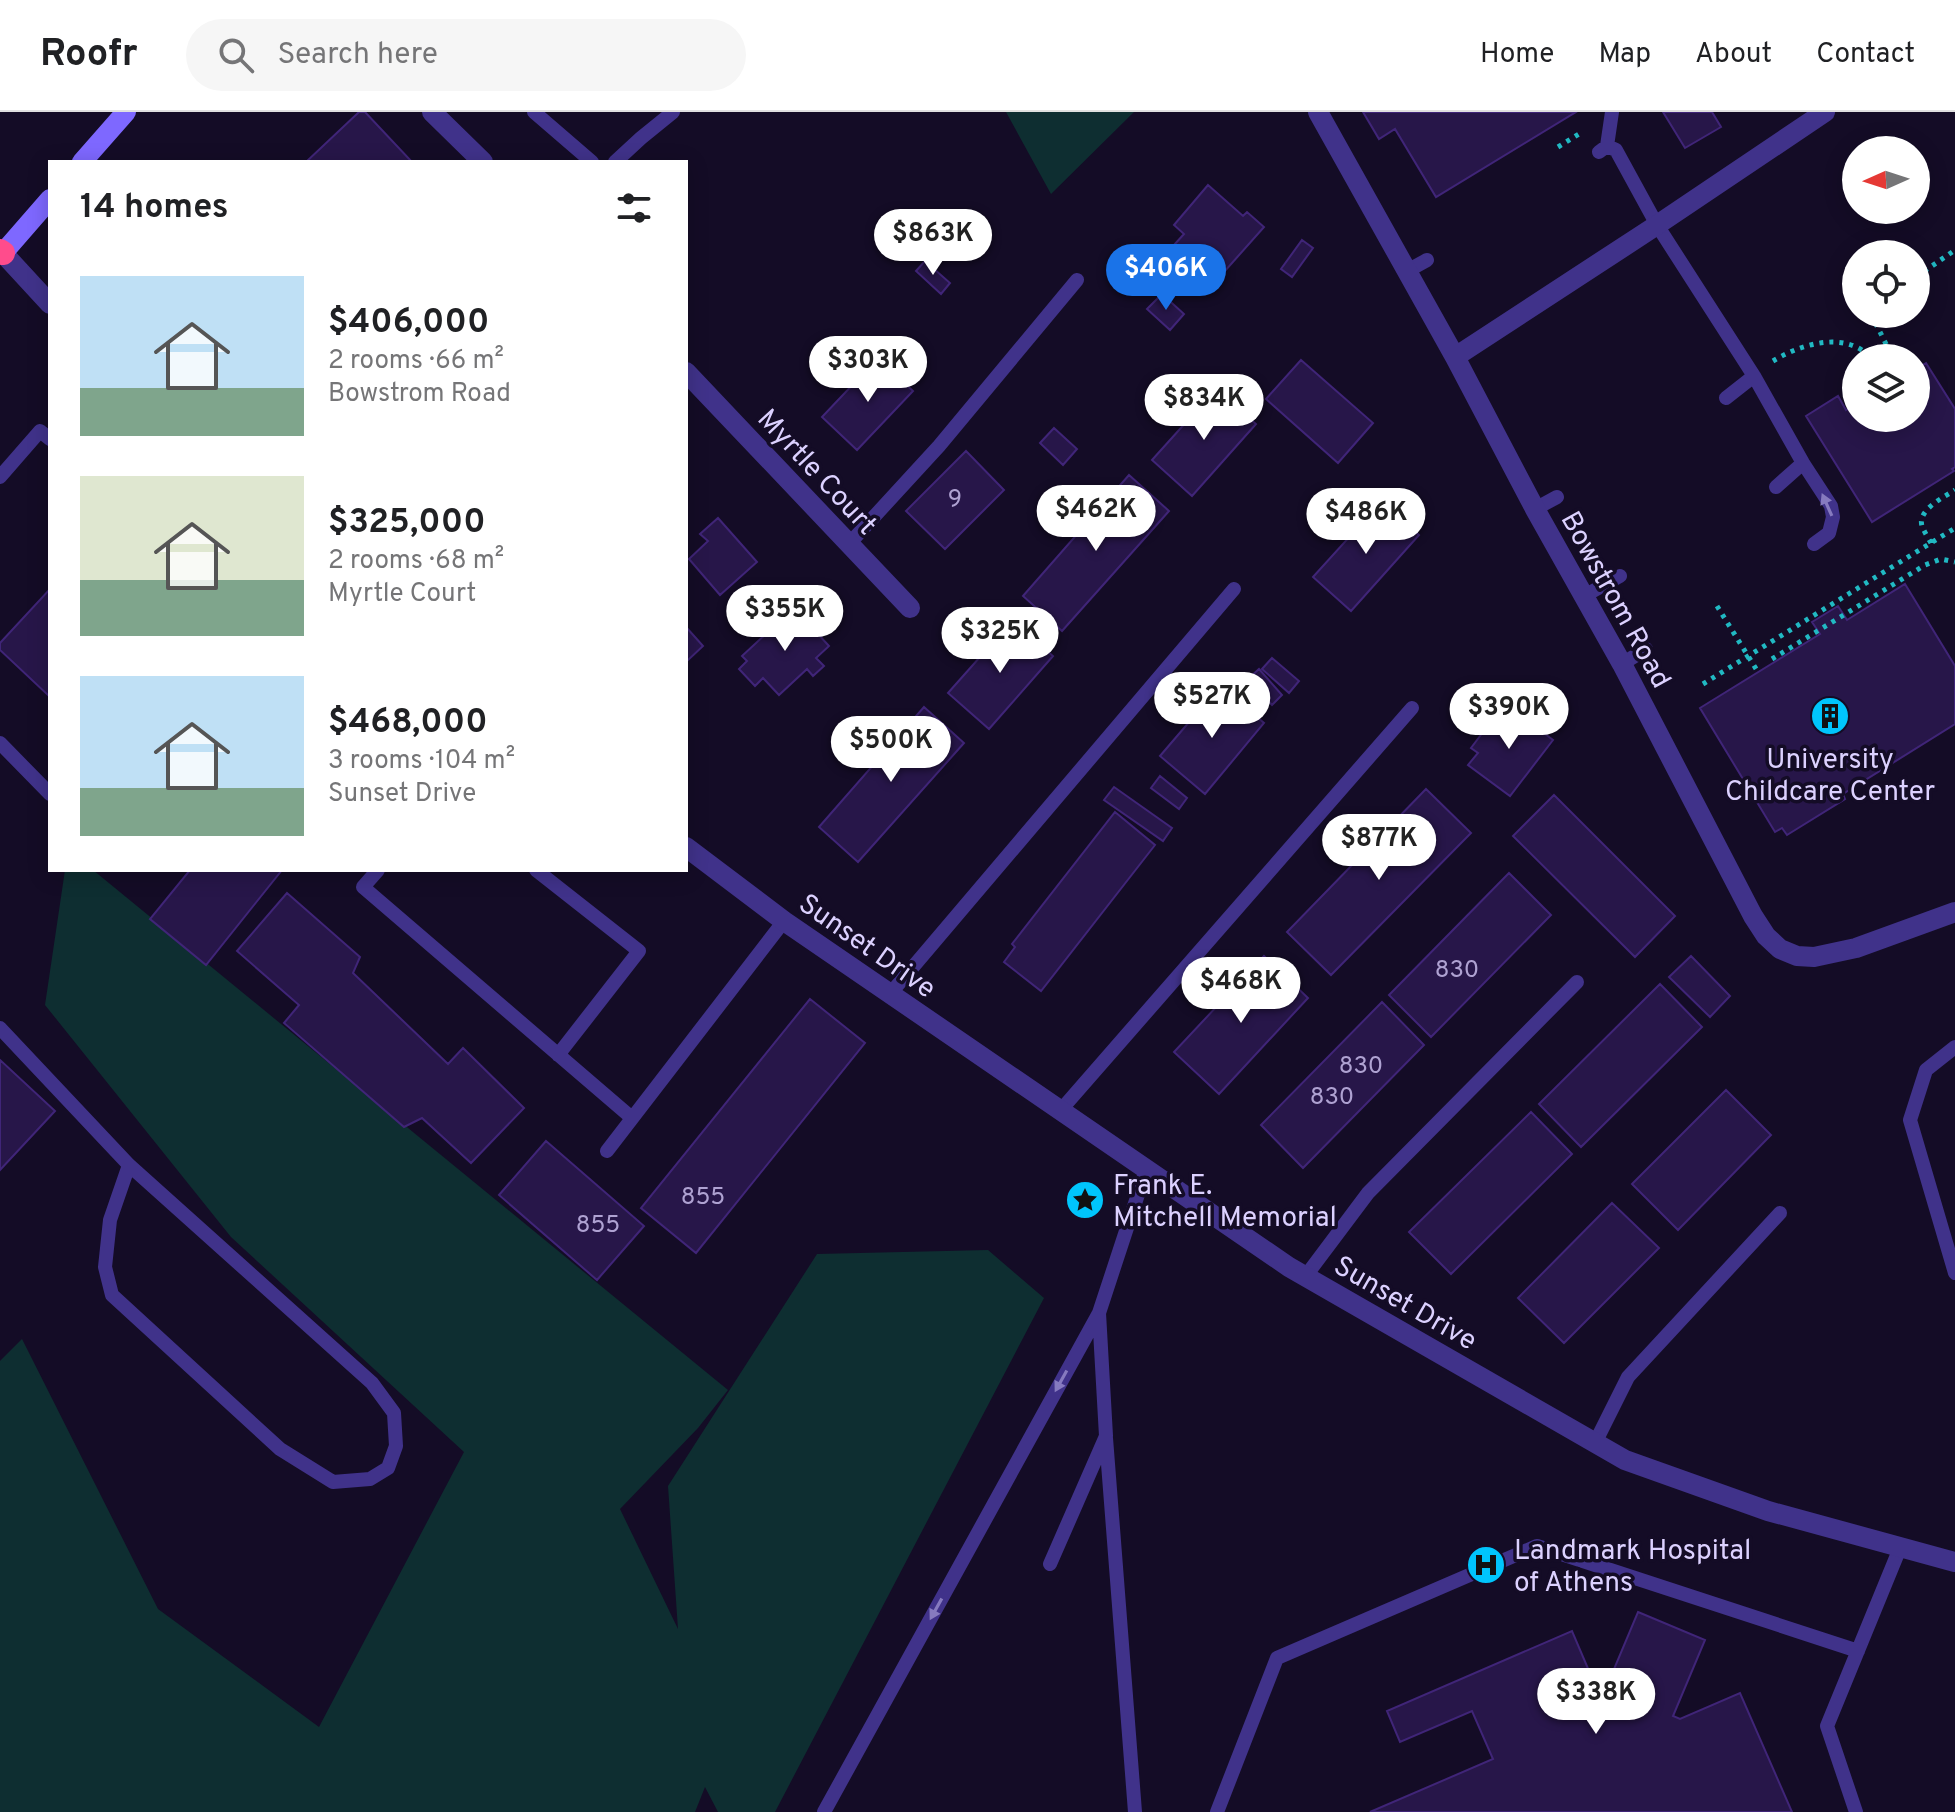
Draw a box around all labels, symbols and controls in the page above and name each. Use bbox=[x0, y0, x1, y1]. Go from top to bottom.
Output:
search box bbox=[186, 19, 746, 91]
text: Roofr bbox=[40, 31, 138, 80]
icon: search bbox=[214, 33, 258, 77]
text: Search here bbox=[278, 37, 438, 74]
text: Home bbox=[1480, 37, 1554, 73]
text: Map bbox=[1598, 37, 1651, 73]
text: About bbox=[1695, 37, 1772, 73]
text: Contact bbox=[1816, 37, 1915, 73]
north arrow bbox=[1842, 136, 1930, 224]
map controls bbox=[1842, 136, 1930, 432]
icon: filters bbox=[612, 186, 656, 230]
text: 14 homes bbox=[80, 187, 229, 230]
pin: $863K bbox=[877, 209, 989, 277]
text: $863K bbox=[892, 218, 974, 251]
button: locate bbox=[1842, 240, 1930, 328]
pin: $406K bbox=[1110, 244, 1222, 312]
text: $406K bbox=[1124, 253, 1208, 286]
text: $406,000 bbox=[328, 302, 489, 345]
icon: home bbox=[144, 308, 240, 404]
pin: $303K bbox=[812, 336, 924, 404]
button: layers bbox=[1842, 344, 1930, 432]
text: 2 rooms · 66 m² bbox=[328, 345, 504, 378]
text: $303K bbox=[827, 345, 909, 378]
pin: $834K bbox=[1148, 374, 1260, 442]
text: Bowstrom Road bbox=[328, 378, 511, 411]
text: $834K bbox=[1163, 383, 1245, 416]
street label: Myrtle Court bbox=[748, 402, 883, 544]
house number: 9 bbox=[948, 485, 962, 515]
pin: $462K bbox=[1040, 485, 1152, 553]
pin: $486K bbox=[1310, 488, 1422, 556]
one-way arrow bbox=[1821, 493, 1834, 516]
text: $462K bbox=[1055, 494, 1137, 527]
text: $486K bbox=[1324, 497, 1408, 530]
text: $325,000 bbox=[328, 502, 486, 545]
street label: Bowstrom Road bbox=[1551, 506, 1678, 695]
icon: home bbox=[144, 508, 240, 604]
text: 2 rooms · 68 m² bbox=[328, 545, 504, 578]
text: Myrtle Court bbox=[328, 578, 476, 611]
pin: $355K bbox=[729, 585, 841, 653]
text: $355K bbox=[744, 594, 826, 627]
pin: $325K bbox=[944, 607, 1056, 675]
text: $325K bbox=[960, 616, 1040, 649]
pin: $527K bbox=[1156, 672, 1268, 740]
text: $527K bbox=[1172, 681, 1252, 714]
pin: $390K bbox=[1453, 683, 1565, 751]
text: $390K bbox=[1468, 692, 1550, 725]
building icon: University Childcare Center bbox=[1809, 695, 1851, 737]
text: $468,000 bbox=[328, 702, 488, 745]
icon: home bbox=[144, 708, 240, 804]
pin: $500K bbox=[835, 716, 947, 784]
text: $500K bbox=[849, 725, 933, 758]
place label: University Childcare Center bbox=[1725, 743, 1935, 811]
text: 3 rooms · 104 m² bbox=[328, 745, 515, 778]
text: Sunset Drive bbox=[328, 778, 476, 811]
pin: $877K bbox=[1323, 814, 1435, 882]
text: $877K bbox=[1340, 823, 1418, 856]
street label: Sunset Drive bbox=[791, 887, 942, 1008]
house number: 830 bbox=[1435, 956, 1479, 986]
pin: $468K bbox=[1185, 957, 1297, 1025]
text: $468K bbox=[1199, 966, 1283, 999]
house number: 830 bbox=[1339, 1052, 1383, 1082]
house number: 830 bbox=[1310, 1083, 1354, 1113]
place label: Frank E. Mitchell Memorial bbox=[1113, 1169, 1337, 1237]
place icon: Frank E. Mitchell Memorial bbox=[1064, 1179, 1106, 1221]
house number: 855 bbox=[681, 1183, 725, 1213]
house number: 855 bbox=[576, 1211, 620, 1241]
street label: Sunset Drive bbox=[1326, 1249, 1483, 1360]
one-way arrow bbox=[1054, 1370, 1068, 1392]
place label: Landmark Hospital of Athens bbox=[1514, 1534, 1751, 1602]
hospital icon: Landmark Hospital of Athens bbox=[1465, 1544, 1507, 1586]
one-way arrow bbox=[929, 1597, 942, 1620]
pin: $338K bbox=[1540, 1668, 1652, 1736]
text: $338K bbox=[1555, 1677, 1637, 1710]

